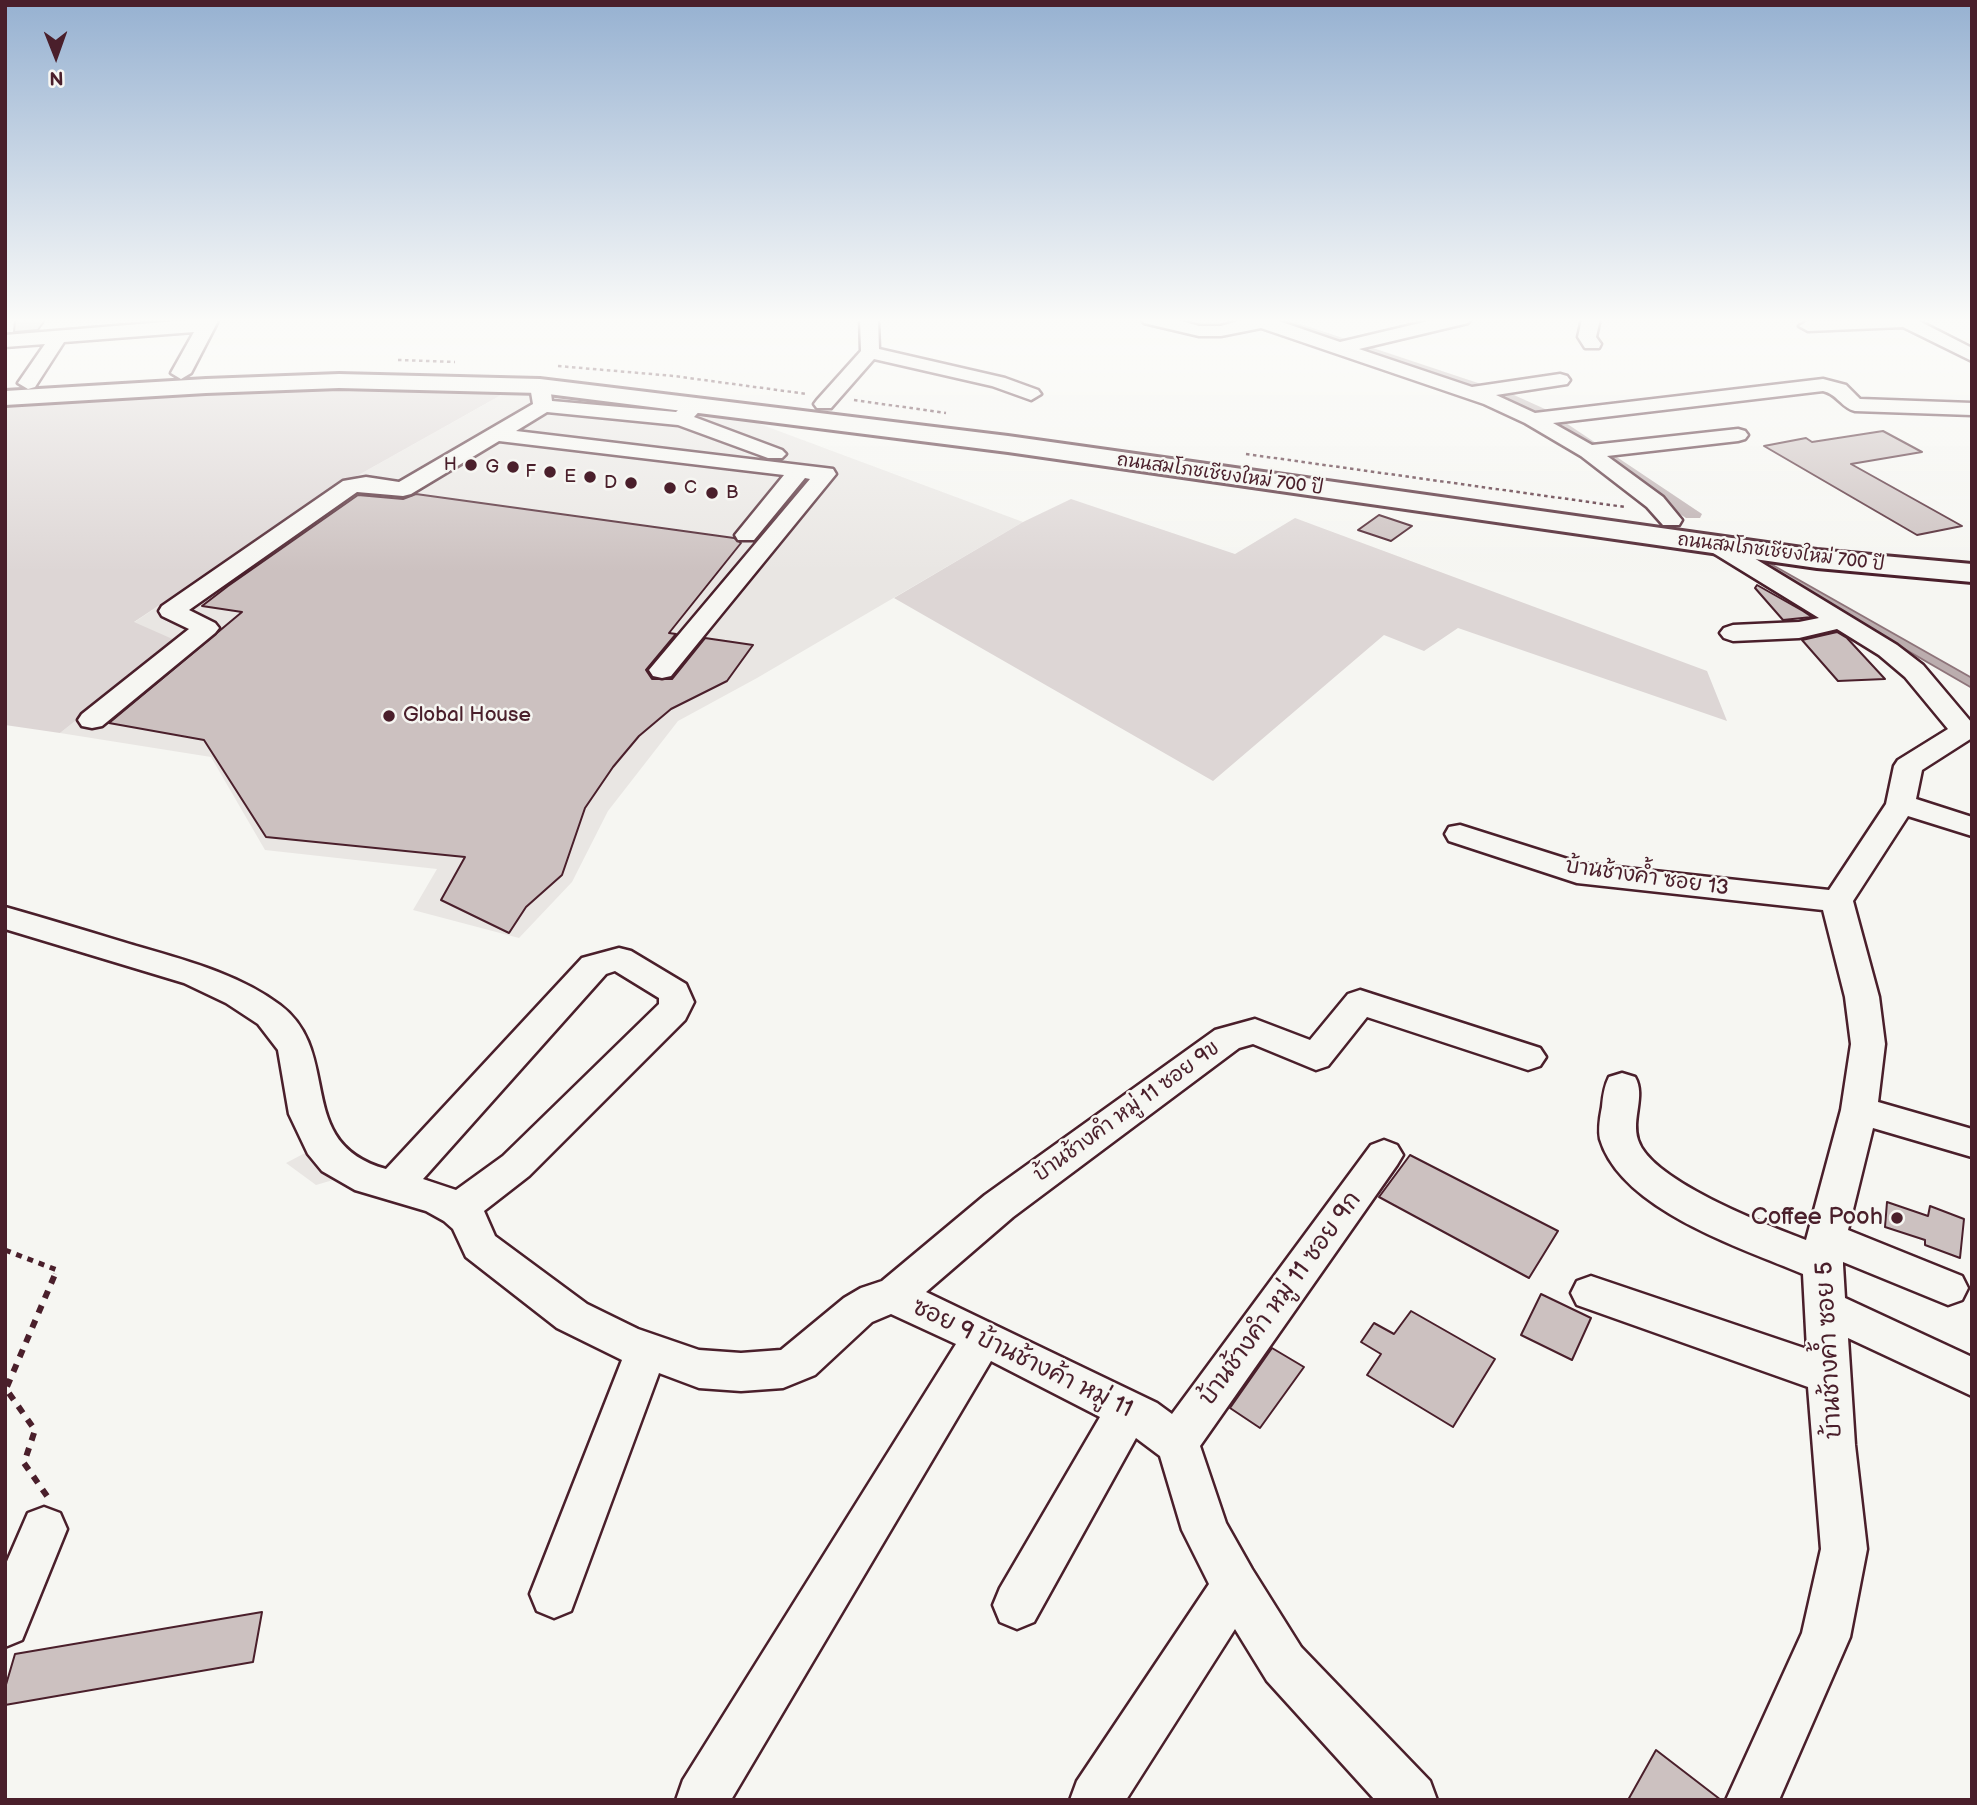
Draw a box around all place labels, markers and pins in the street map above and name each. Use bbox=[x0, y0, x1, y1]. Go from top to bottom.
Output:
place label: H bbox=[444, 454, 457, 476]
place label: G bbox=[486, 456, 499, 478]
marker: H bbox=[463, 457, 479, 473]
marker: G bbox=[505, 459, 521, 475]
place label: F bbox=[525, 461, 536, 483]
marker: F bbox=[542, 464, 558, 480]
place label: E bbox=[564, 466, 576, 488]
marker: E bbox=[582, 469, 598, 485]
place label: D bbox=[604, 472, 617, 494]
marker: D bbox=[623, 475, 639, 491]
place label: C bbox=[684, 477, 697, 499]
marker: C bbox=[662, 480, 678, 496]
place label: B bbox=[726, 482, 738, 504]
marker: B bbox=[704, 485, 720, 501]
place label: Global House bbox=[403, 703, 531, 729]
marker: Global House bbox=[381, 708, 397, 724]
place label: Coffee Pooh bbox=[1751, 1204, 1883, 1232]
marker: Coffee Pooh bbox=[1889, 1210, 1905, 1226]

